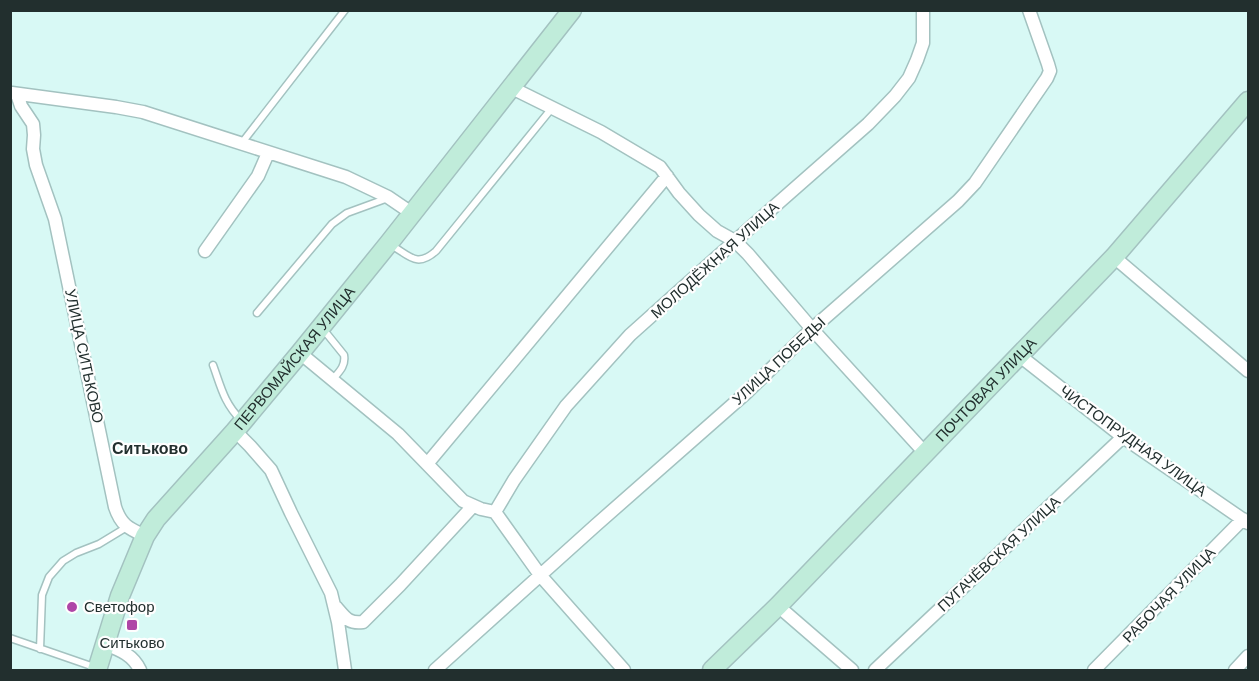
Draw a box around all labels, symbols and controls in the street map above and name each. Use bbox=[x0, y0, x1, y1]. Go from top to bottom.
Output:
street label: МОЛОДЁЖНАЯ УЛИЦА bbox=[647, 197, 783, 323]
street label: ПЕРВОМАЙСКАЯ УЛИЦА bbox=[230, 282, 360, 435]
street label: УЛИЦА СИТЬКОВО bbox=[60, 287, 108, 425]
street label: УЛИЦА ПОБЕДЫ bbox=[728, 313, 830, 409]
street label: ПОЧТОВАЯ УЛИЦА bbox=[931, 333, 1041, 446]
street label: ЧИСТОПРУДНАЯ УЛИЦА bbox=[1055, 381, 1211, 501]
district label: Ситьково bbox=[112, 438, 188, 459]
street label: ПУГАЧЁВСКАЯ УЛИЦА bbox=[933, 492, 1065, 616]
street label: РАБОЧАЯ УЛИЦА bbox=[1118, 543, 1220, 647]
place label: Светофор bbox=[84, 597, 155, 617]
marker: Светофор bbox=[65, 600, 79, 614]
marker: Ситьково bbox=[125, 618, 139, 632]
place label: Ситьково bbox=[99, 633, 165, 653]

